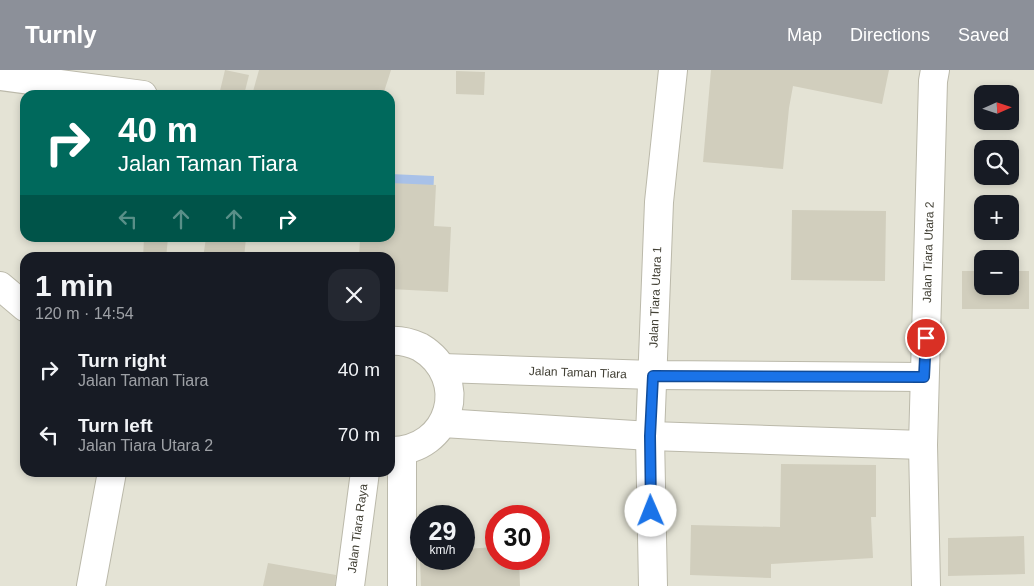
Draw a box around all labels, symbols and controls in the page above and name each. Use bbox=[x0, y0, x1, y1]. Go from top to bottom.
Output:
text: Turnly bbox=[25, 21, 97, 48]
text: Map bbox=[787, 25, 822, 45]
text: Directions bbox=[850, 25, 930, 45]
text: Saved bbox=[958, 25, 1009, 45]
north arrow bbox=[974, 85, 1019, 130]
map controls bbox=[974, 85, 1019, 295]
icon: right bbox=[35, 110, 100, 175]
text: 40 m bbox=[118, 110, 198, 149]
button: search bbox=[974, 140, 1019, 185]
text: Jalan Taman Tiara bbox=[118, 151, 297, 176]
button: + bbox=[974, 195, 1019, 240]
street label: Jalan Tiara Utara 2 bbox=[920, 201, 937, 303]
icon: left bbox=[114, 205, 142, 233]
icon: ahead bbox=[167, 205, 195, 233]
icon: ahead bbox=[220, 205, 248, 233]
icon: right bbox=[273, 205, 301, 233]
street label: Jalan Tiara Utara 1 bbox=[646, 246, 664, 348]
button: − bbox=[974, 250, 1019, 295]
text: 1 min bbox=[35, 269, 113, 302]
button: close bbox=[328, 269, 380, 321]
text: 120 m · 14:54 bbox=[35, 305, 134, 322]
pin bbox=[905, 317, 947, 359]
icon: arrive bbox=[912, 324, 940, 352]
text: Turn right bbox=[78, 350, 166, 371]
icon: right bbox=[35, 356, 63, 384]
text: 40 m bbox=[338, 359, 380, 380]
street label: Jalan Taman Tiara bbox=[529, 364, 627, 381]
text: Jalan Taman Tiara bbox=[78, 372, 208, 389]
text: Turn left bbox=[78, 415, 153, 436]
icon: left bbox=[35, 421, 63, 449]
text: 70 m bbox=[338, 424, 380, 445]
text: Jalan Tiara Utara 2 bbox=[78, 437, 213, 454]
street label: Jalan Tiara Raya bbox=[345, 483, 370, 574]
position arrow bbox=[624, 484, 676, 536]
speed limit sign: 30 bbox=[485, 505, 550, 570]
text: 29 bbox=[429, 517, 456, 545]
text: km/h bbox=[429, 543, 456, 557]

